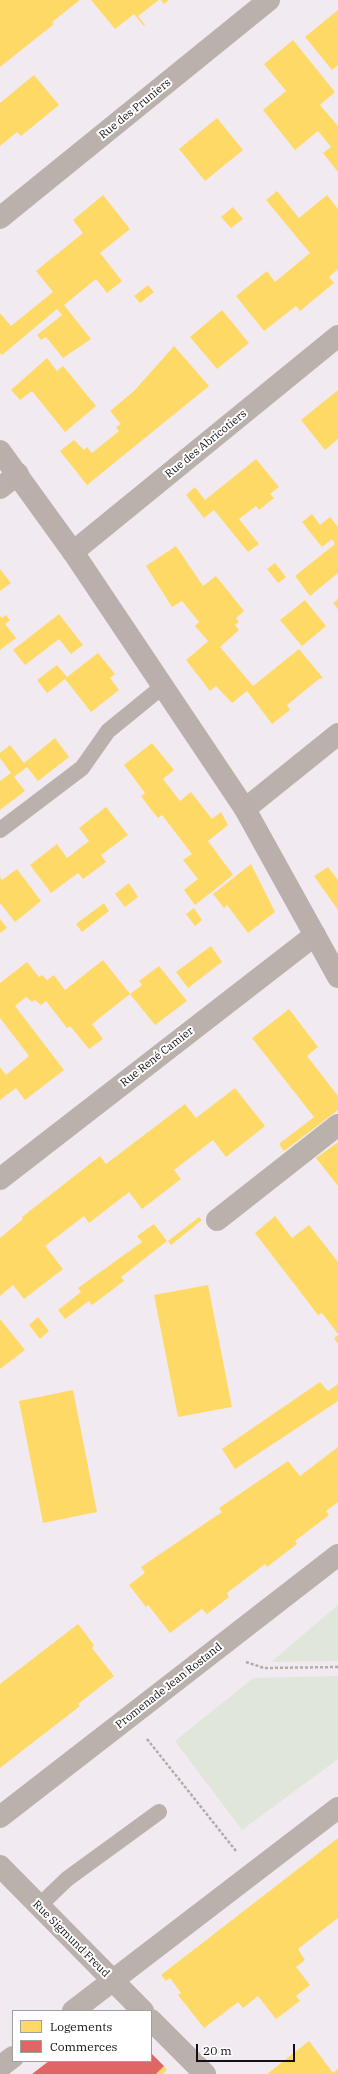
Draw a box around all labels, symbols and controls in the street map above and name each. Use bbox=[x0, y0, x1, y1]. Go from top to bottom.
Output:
street label: Rue des Pruniers bbox=[96, 76, 174, 142]
street label: Rue des Abricotiers bbox=[163, 407, 249, 481]
street label: Rue René Camier bbox=[118, 1024, 196, 1090]
street label: Promenade Jean Rostand bbox=[113, 1640, 225, 1732]
street label: Rue Sigmund Freud bbox=[30, 1898, 112, 1980]
legend bbox=[12, 2010, 152, 2062]
text: Logements bbox=[50, 2019, 112, 2034]
scale bar bbox=[198, 2036, 297, 2062]
text: Commerces bbox=[50, 2039, 117, 2054]
text: 20 m bbox=[203, 2043, 232, 2058]

